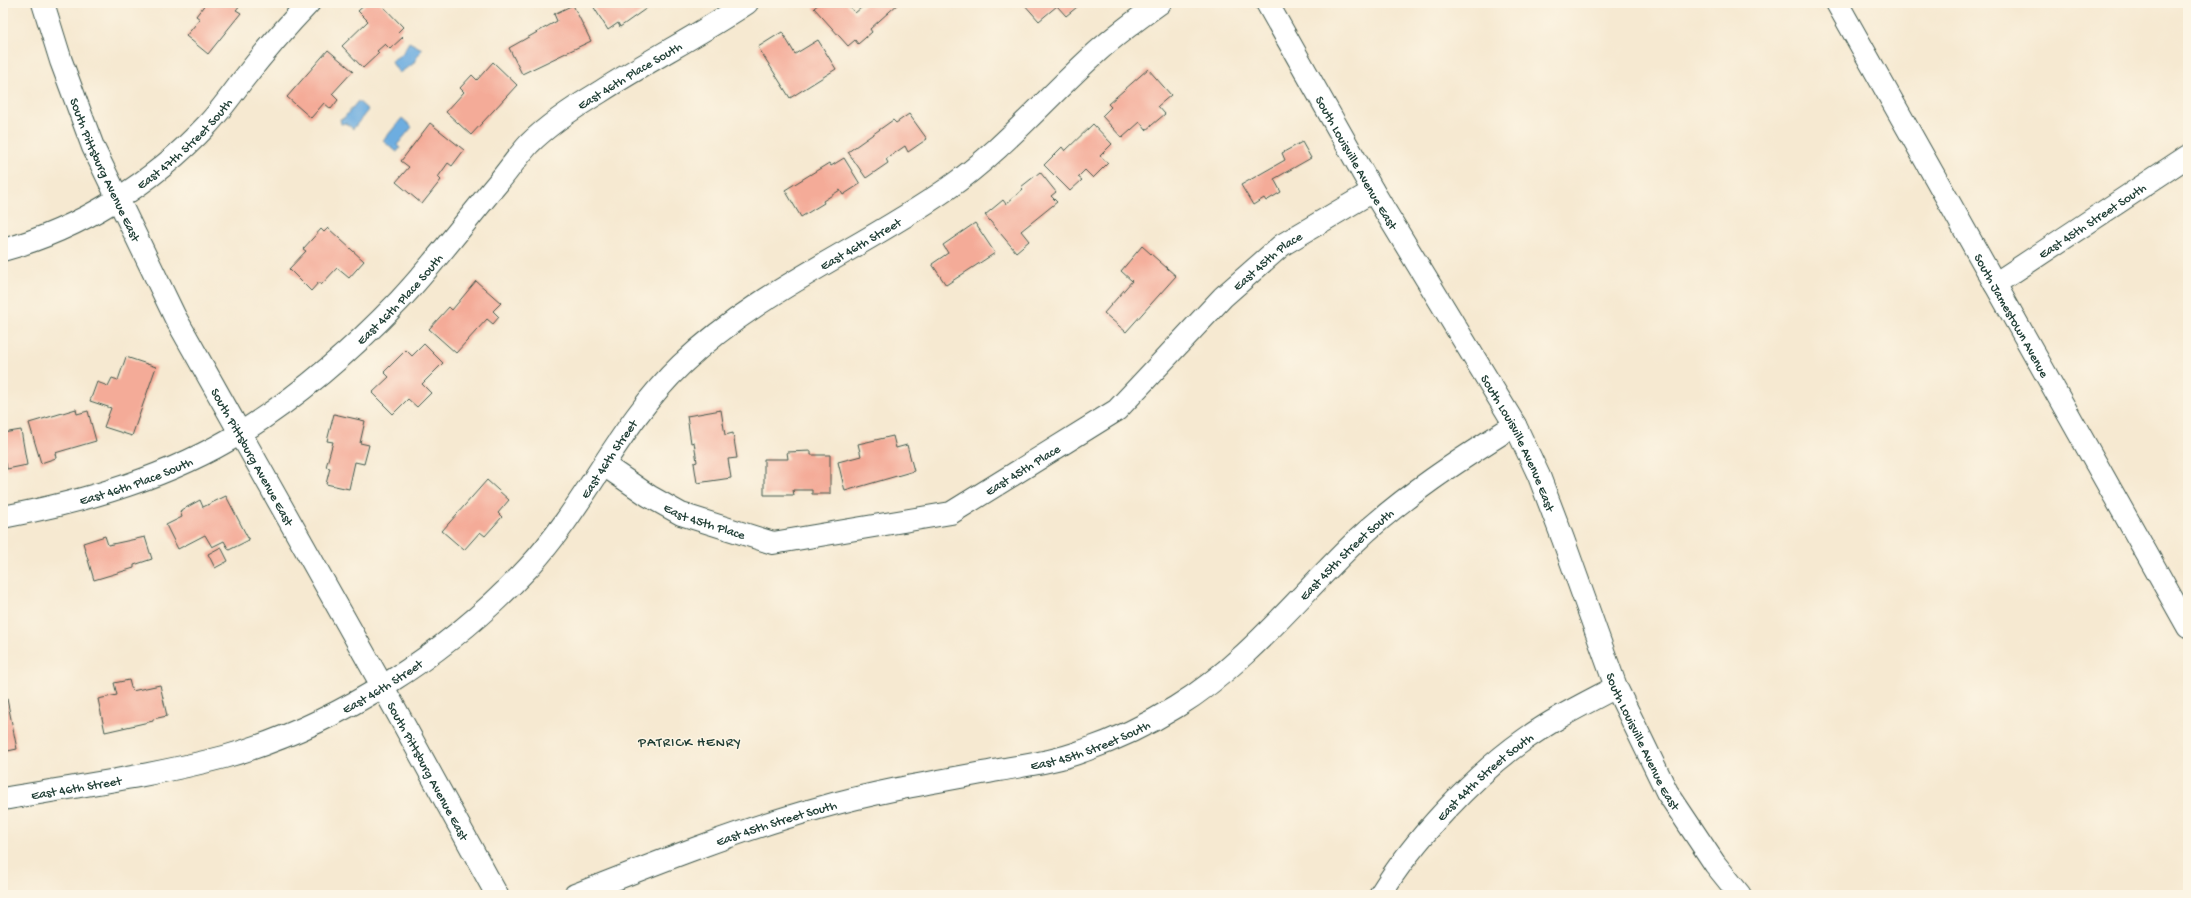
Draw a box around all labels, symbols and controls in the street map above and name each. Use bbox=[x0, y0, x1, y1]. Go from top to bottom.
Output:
street label: East 46th Place South bbox=[575, 40, 685, 114]
street label: South Louisville Avenue East bbox=[1311, 94, 1400, 234]
street label: South Pittsburg Avenue East bbox=[65, 96, 143, 246]
street label: East 47th Street South bbox=[135, 96, 237, 194]
street label: East 45th Street South bbox=[2036, 181, 2150, 263]
street label: East 46th Street bbox=[818, 215, 906, 275]
street label: East 45th Place bbox=[1231, 230, 1306, 295]
street label: East 46th Place South bbox=[354, 251, 447, 349]
street label: South Jamestown Avenue bbox=[1970, 252, 2051, 381]
street label: South Louisville Avenue East bbox=[1476, 373, 1557, 515]
street label: South Pittsburg Avenue East bbox=[206, 386, 297, 530]
street label: East 46th Street bbox=[578, 416, 643, 502]
street label: East 45th Place bbox=[983, 442, 1064, 500]
street label: East 46th Place South bbox=[78, 455, 196, 509]
street label: East 45th Place bbox=[660, 501, 747, 544]
street label: East 45th Street South bbox=[1297, 506, 1398, 604]
street label: East 46th Street bbox=[340, 656, 428, 718]
street label: South Louisville Avenue East bbox=[1601, 671, 1683, 815]
street label: South Pittsburg Avenue East bbox=[383, 700, 471, 845]
street label: East 45th Street South bbox=[1029, 718, 1153, 774]
street label: East 44th Street South bbox=[1435, 731, 1537, 825]
district label: PATRICK HENRY bbox=[637, 735, 742, 752]
street label: East 46th Street bbox=[30, 774, 124, 804]
street label: East 45th Street South bbox=[714, 798, 839, 850]

